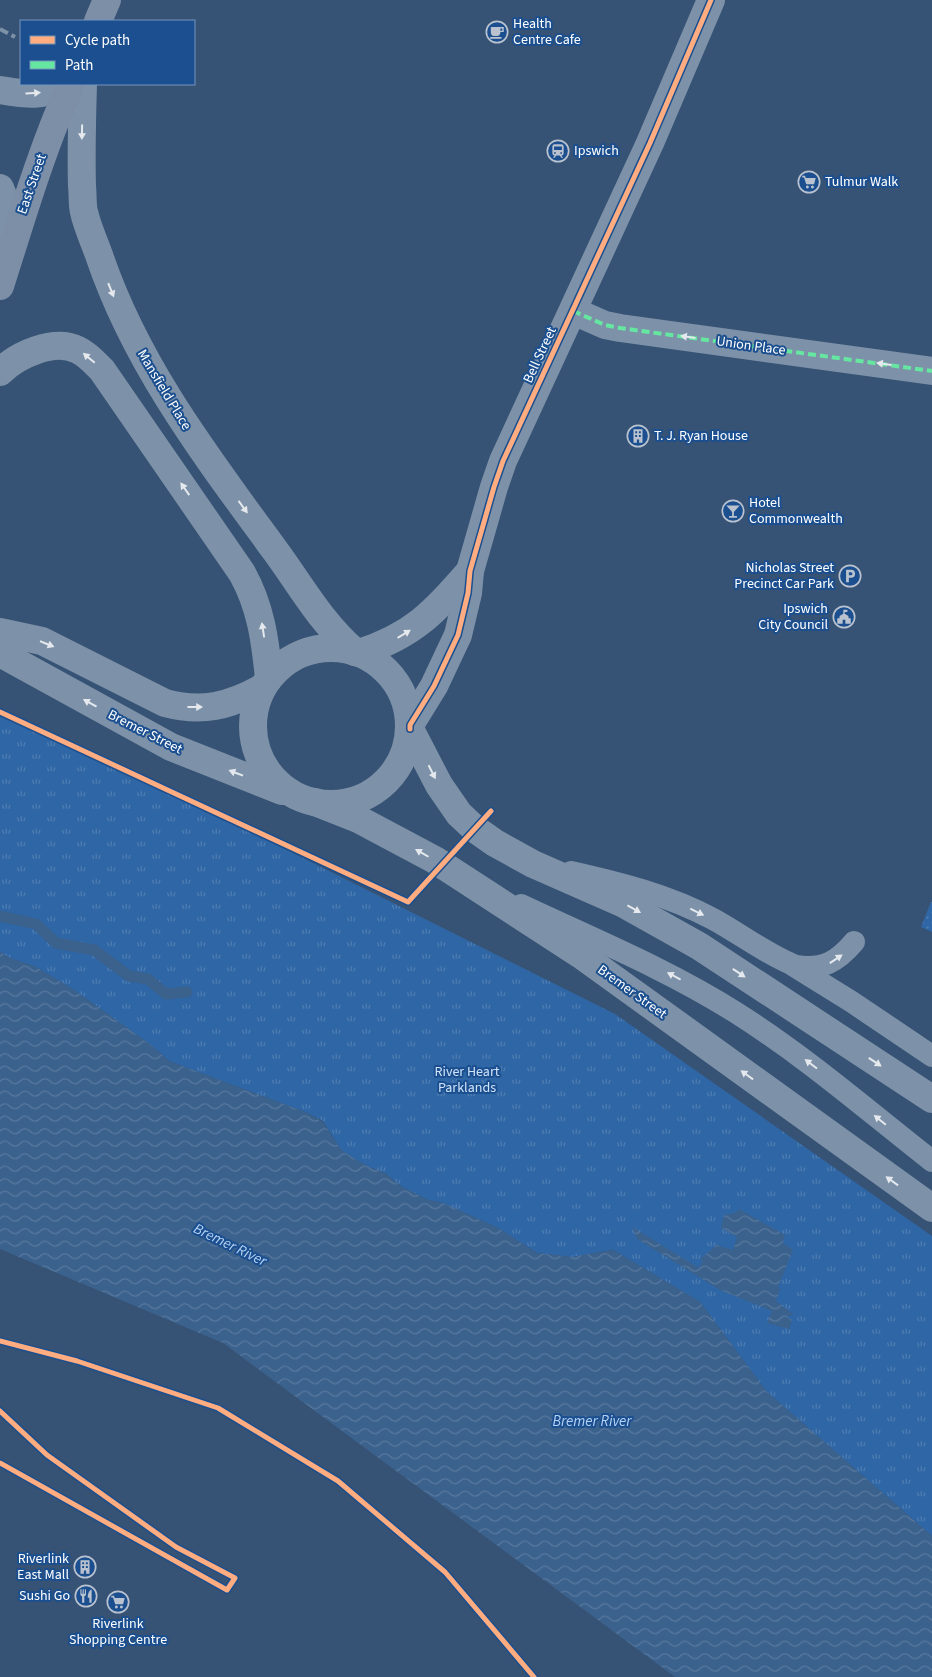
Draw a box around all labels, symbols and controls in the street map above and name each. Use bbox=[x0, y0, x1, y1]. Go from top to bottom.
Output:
place label: Health Centre Cafe bbox=[513, 14, 581, 50]
legend bbox=[20, 20, 195, 85]
cafe icon: Health Centre Cafe bbox=[485, 20, 509, 44]
text: Cycle path bbox=[65, 30, 130, 51]
text: Path bbox=[65, 55, 93, 76]
one-way arrow bbox=[25, 89, 41, 97]
one-way arrow bbox=[78, 125, 86, 141]
station icon: Ipswich bbox=[546, 139, 570, 163]
place label: Ipswich bbox=[574, 141, 619, 161]
street label: East Street bbox=[12, 151, 52, 217]
supermarket icon: Tulmur Walk bbox=[797, 170, 821, 194]
place label: Tulmur Walk bbox=[825, 172, 898, 192]
one-way arrow bbox=[108, 283, 116, 297]
street label: Bell Street bbox=[518, 323, 562, 387]
street label: Union Place bbox=[715, 331, 787, 361]
one-way arrow bbox=[680, 333, 696, 341]
street label: Mansfield Place bbox=[132, 346, 196, 434]
one-way arrow bbox=[83, 353, 96, 364]
one-way arrow bbox=[875, 360, 891, 368]
building icon: T. J. Ryan House bbox=[626, 424, 650, 448]
place label: T. J. Ryan House bbox=[654, 426, 748, 446]
one-way arrow bbox=[180, 482, 190, 496]
place label: Hotel Commonwealth bbox=[749, 493, 843, 529]
bar icon: Hotel Commonwealth bbox=[721, 499, 745, 523]
one-way arrow bbox=[238, 500, 248, 514]
place label: Nicholas Street Precinct Car Park bbox=[734, 558, 834, 594]
parking icon: Nicholas Street Precinct Car Park bbox=[838, 564, 862, 588]
place label: Ipswich City Council bbox=[758, 599, 828, 635]
public building icon: Ipswich City Council bbox=[832, 605, 856, 629]
one-way arrow bbox=[258, 621, 266, 637]
one-way arrow bbox=[397, 629, 410, 638]
one-way arrow bbox=[40, 640, 54, 648]
one-way arrow bbox=[82, 699, 97, 707]
one-way arrow bbox=[187, 703, 203, 711]
street label: Bremer Street bbox=[104, 705, 186, 759]
one-way arrow bbox=[428, 765, 436, 779]
one-way arrow bbox=[228, 769, 243, 777]
one-way arrow bbox=[415, 848, 428, 857]
one-way arrow bbox=[627, 905, 640, 914]
one-way arrow bbox=[690, 908, 705, 916]
one-way arrow bbox=[830, 954, 843, 963]
street label: Bremer Street bbox=[593, 960, 671, 1024]
one-way arrow bbox=[733, 968, 746, 978]
one-way arrow bbox=[667, 972, 681, 981]
one-way arrow bbox=[869, 1058, 882, 1067]
one-way arrow bbox=[804, 1059, 818, 1069]
park label: River Heart Parklands bbox=[434, 1062, 500, 1098]
one-way arrow bbox=[740, 1070, 753, 1080]
one-way arrow bbox=[874, 1114, 887, 1125]
one-way arrow bbox=[886, 1175, 899, 1186]
water label: Bremer River bbox=[190, 1218, 271, 1272]
water label: Bremer River bbox=[553, 1411, 632, 1432]
place label: Riverlink East Mall bbox=[17, 1549, 69, 1585]
building icon: Riverlink East Mall bbox=[73, 1555, 97, 1579]
restaurant icon: Sushi Go bbox=[74, 1584, 98, 1608]
place label: Sushi Go bbox=[19, 1586, 70, 1606]
supermarket icon: Riverlink Shopping Centre bbox=[106, 1590, 130, 1614]
place label: Riverlink Shopping Centre bbox=[69, 1614, 167, 1650]

